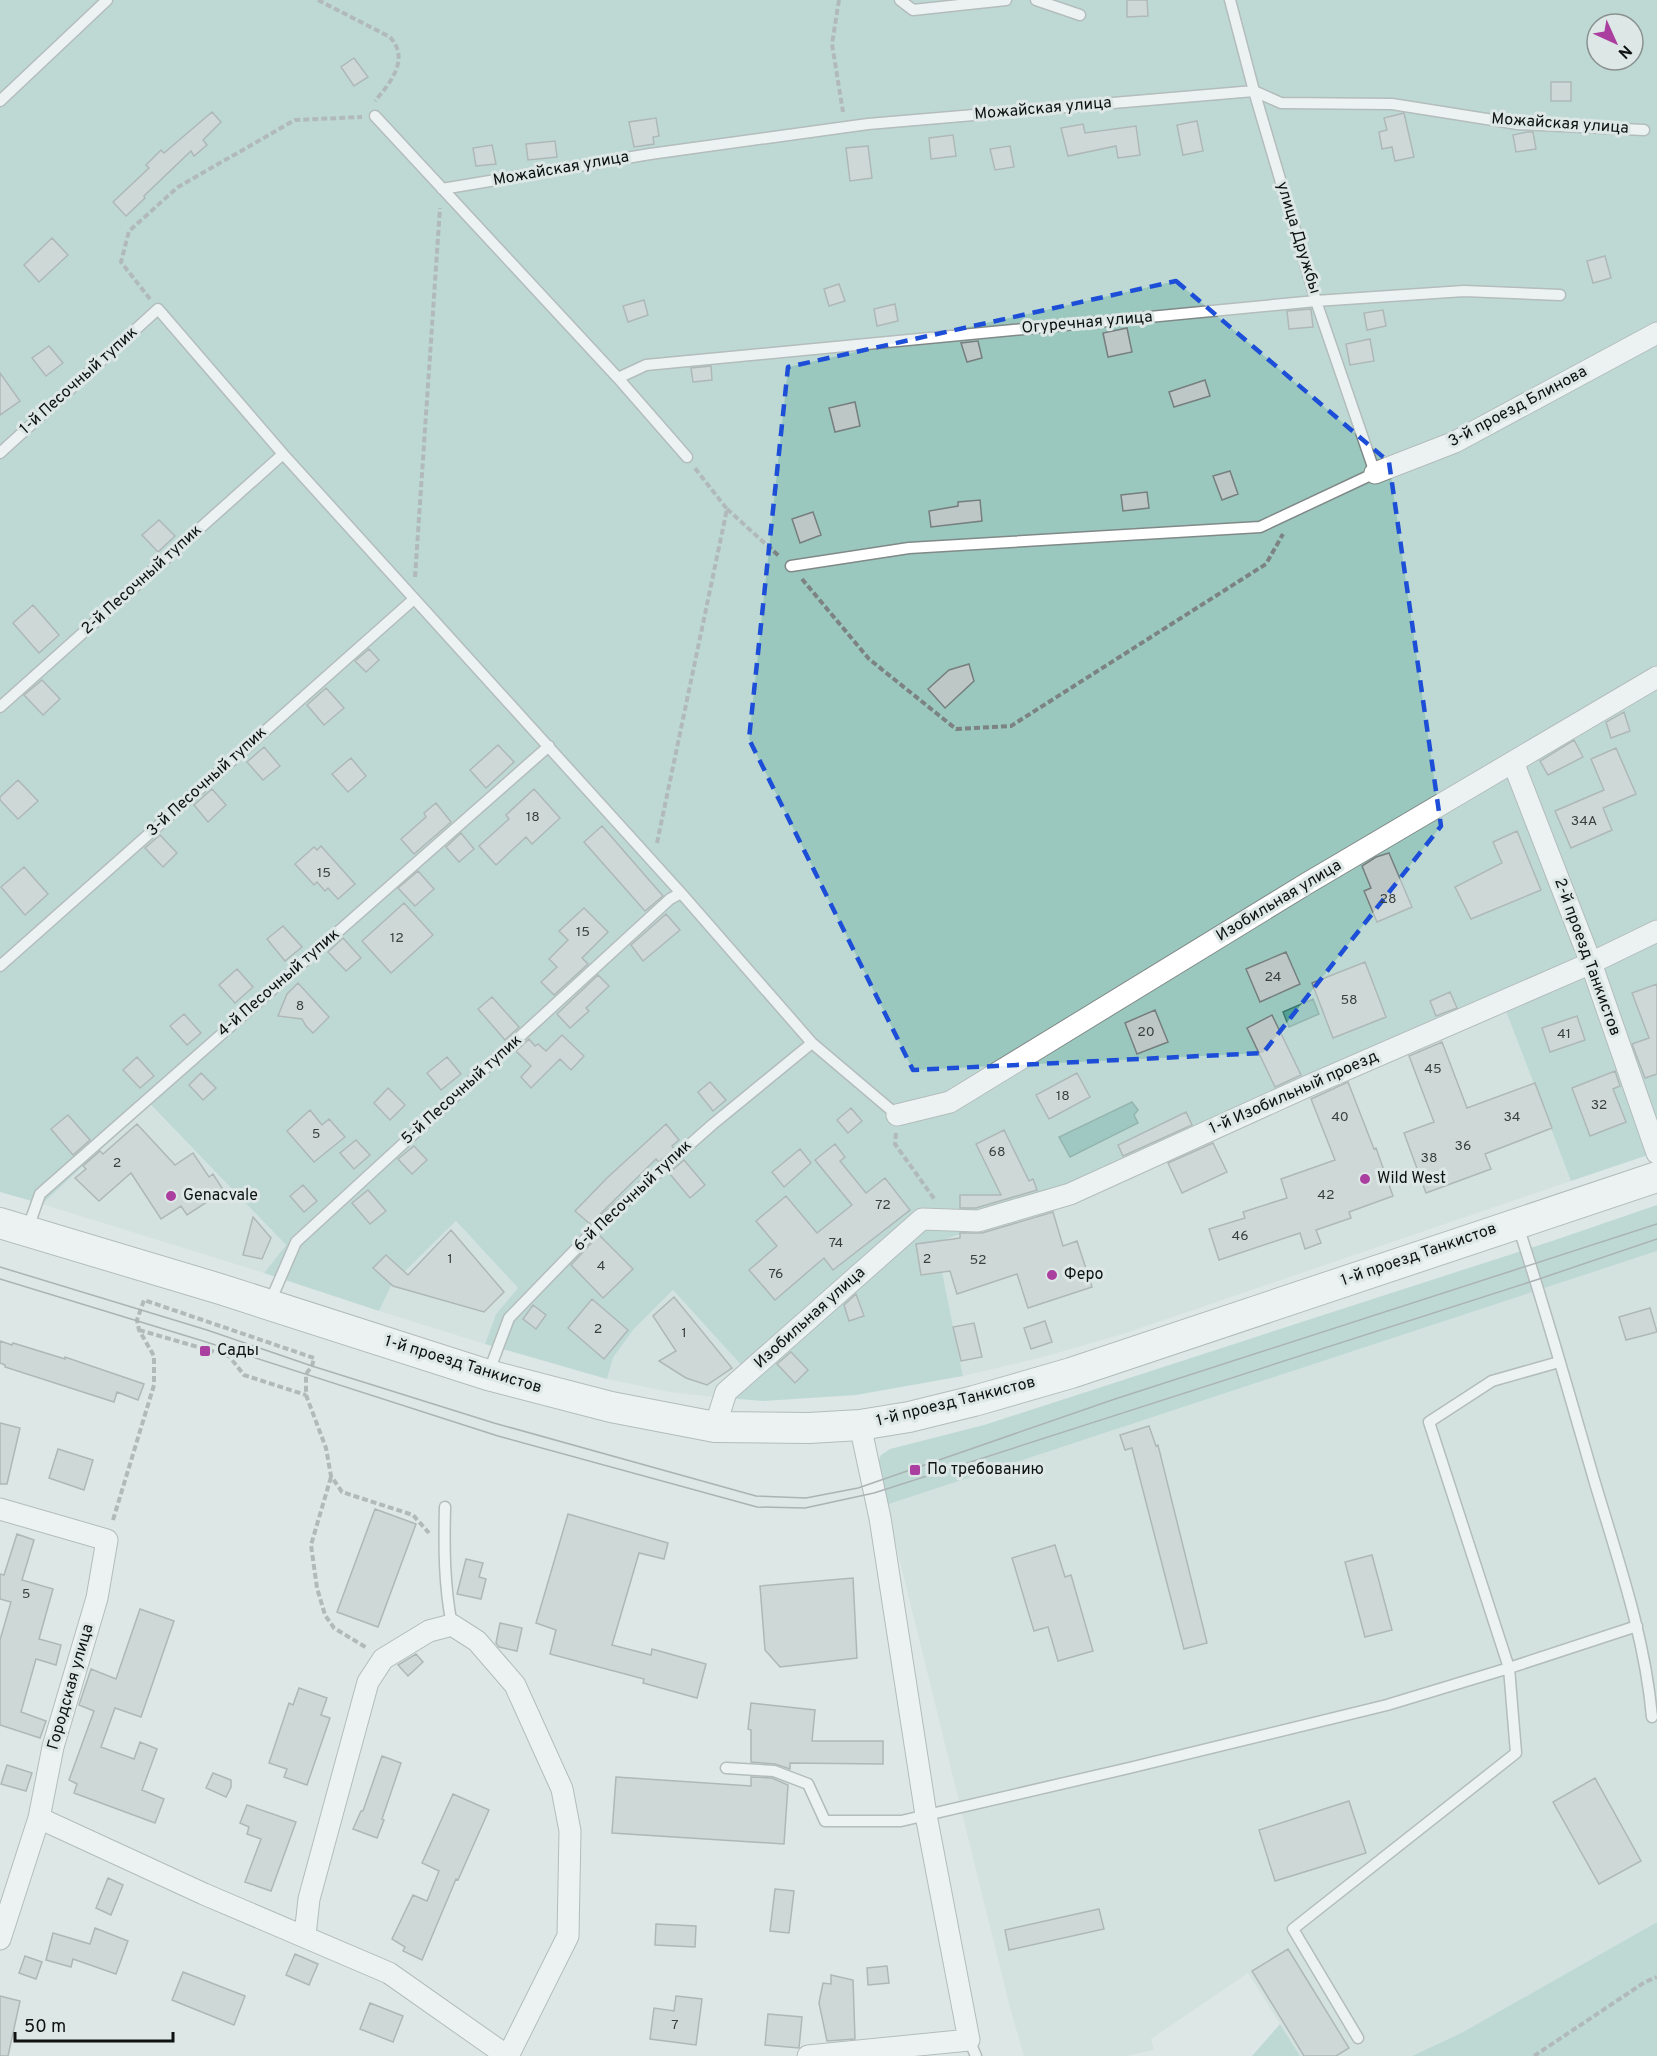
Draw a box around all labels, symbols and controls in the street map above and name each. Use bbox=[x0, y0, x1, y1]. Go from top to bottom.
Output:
north arrow bbox=[1585, 12, 1645, 72]
text: N bbox=[1613, 40, 1635, 62]
street label: Можайская улица bbox=[974, 93, 1112, 125]
street label: Можайская улица bbox=[1491, 109, 1629, 139]
street label: Можайская улица bbox=[491, 147, 631, 191]
street label: улица Дружбы bbox=[1271, 179, 1325, 297]
street label: Огуречная улица bbox=[1021, 307, 1153, 339]
street label: 1-й Песочный тупик bbox=[16, 323, 142, 439]
street label: 3-й проезд Блинова bbox=[1445, 362, 1591, 452]
street label: 2-й Песочный тупик bbox=[78, 521, 206, 639]
street label: 3-й Песочный тупик bbox=[143, 723, 271, 841]
house number: 18 bbox=[526, 809, 540, 826]
house number: 34А bbox=[1571, 813, 1597, 830]
street label: Изобильная улица bbox=[1213, 856, 1345, 946]
house number: 15 bbox=[317, 865, 331, 882]
street label: 2-й проезд Танкистов bbox=[1549, 875, 1625, 1039]
house number: 28 bbox=[1379, 891, 1397, 908]
house number: 15 bbox=[576, 924, 590, 941]
street label: 4-й Песочный тупик bbox=[214, 925, 344, 1041]
house number: 12 bbox=[390, 930, 404, 947]
house number: 24 bbox=[1264, 969, 1282, 986]
house number: 58 bbox=[1340, 992, 1358, 1009]
house number: 8 bbox=[296, 998, 304, 1015]
house number: 20 bbox=[1137, 1024, 1155, 1041]
house number: 41 bbox=[1557, 1026, 1571, 1043]
street label: 5-й Песочный тупик bbox=[398, 1031, 526, 1149]
street label: 1-й Изобильный проезд bbox=[1206, 1047, 1382, 1139]
house number: 45 bbox=[1424, 1061, 1442, 1078]
house number: 18 bbox=[1056, 1088, 1070, 1105]
house number: 32 bbox=[1591, 1097, 1607, 1114]
house number: 40 bbox=[1331, 1109, 1349, 1126]
house number: 34 bbox=[1503, 1109, 1521, 1126]
house number: 5 bbox=[312, 1126, 320, 1143]
street label: 6-й Песочный тупик bbox=[570, 1136, 696, 1256]
house number: 36 bbox=[1455, 1138, 1471, 1155]
house number: 68 bbox=[989, 1144, 1005, 1161]
house number: 38 bbox=[1421, 1150, 1437, 1167]
house number: 2 bbox=[113, 1155, 121, 1172]
place label: Wild West bbox=[1377, 1169, 1446, 1189]
marker: Wild West bbox=[1358, 1172, 1372, 1186]
place label: Genacvale bbox=[183, 1186, 258, 1206]
house number: 42 bbox=[1317, 1187, 1335, 1204]
marker: Genacvale bbox=[164, 1189, 178, 1203]
house number: 72 bbox=[875, 1197, 891, 1214]
street label: 1-й проезд Танкистов bbox=[1338, 1219, 1500, 1291]
house number: 46 bbox=[1231, 1228, 1249, 1245]
house number: 74 bbox=[829, 1235, 843, 1252]
house number: 1 bbox=[447, 1251, 453, 1268]
house number: 2 bbox=[923, 1251, 931, 1268]
house number: 52 bbox=[969, 1252, 987, 1269]
house number: 4 bbox=[597, 1258, 605, 1275]
street label: Изобильная улица bbox=[750, 1263, 870, 1373]
place label: Феро bbox=[1064, 1265, 1104, 1285]
house number: 76 bbox=[769, 1266, 783, 1283]
marker: Феро bbox=[1045, 1268, 1059, 1282]
house number: 2 bbox=[594, 1321, 602, 1338]
house number: 1 bbox=[681, 1325, 687, 1342]
street label: 1-й проезд Танкистов bbox=[382, 1332, 544, 1398]
place label: Сады bbox=[217, 1341, 259, 1361]
marker: Сады bbox=[198, 1344, 212, 1358]
street label: 1-й проезд Танкистов bbox=[874, 1373, 1038, 1431]
place label: По требованию bbox=[927, 1460, 1044, 1480]
marker: По требованию bbox=[908, 1463, 922, 1477]
house number: 5 bbox=[22, 1586, 30, 1603]
street label: Городская улица bbox=[43, 1622, 99, 1752]
scale bar bbox=[15, 2005, 172, 2043]
text: 50 m bbox=[24, 2016, 66, 2039]
house number: 7 bbox=[671, 2017, 679, 2034]

